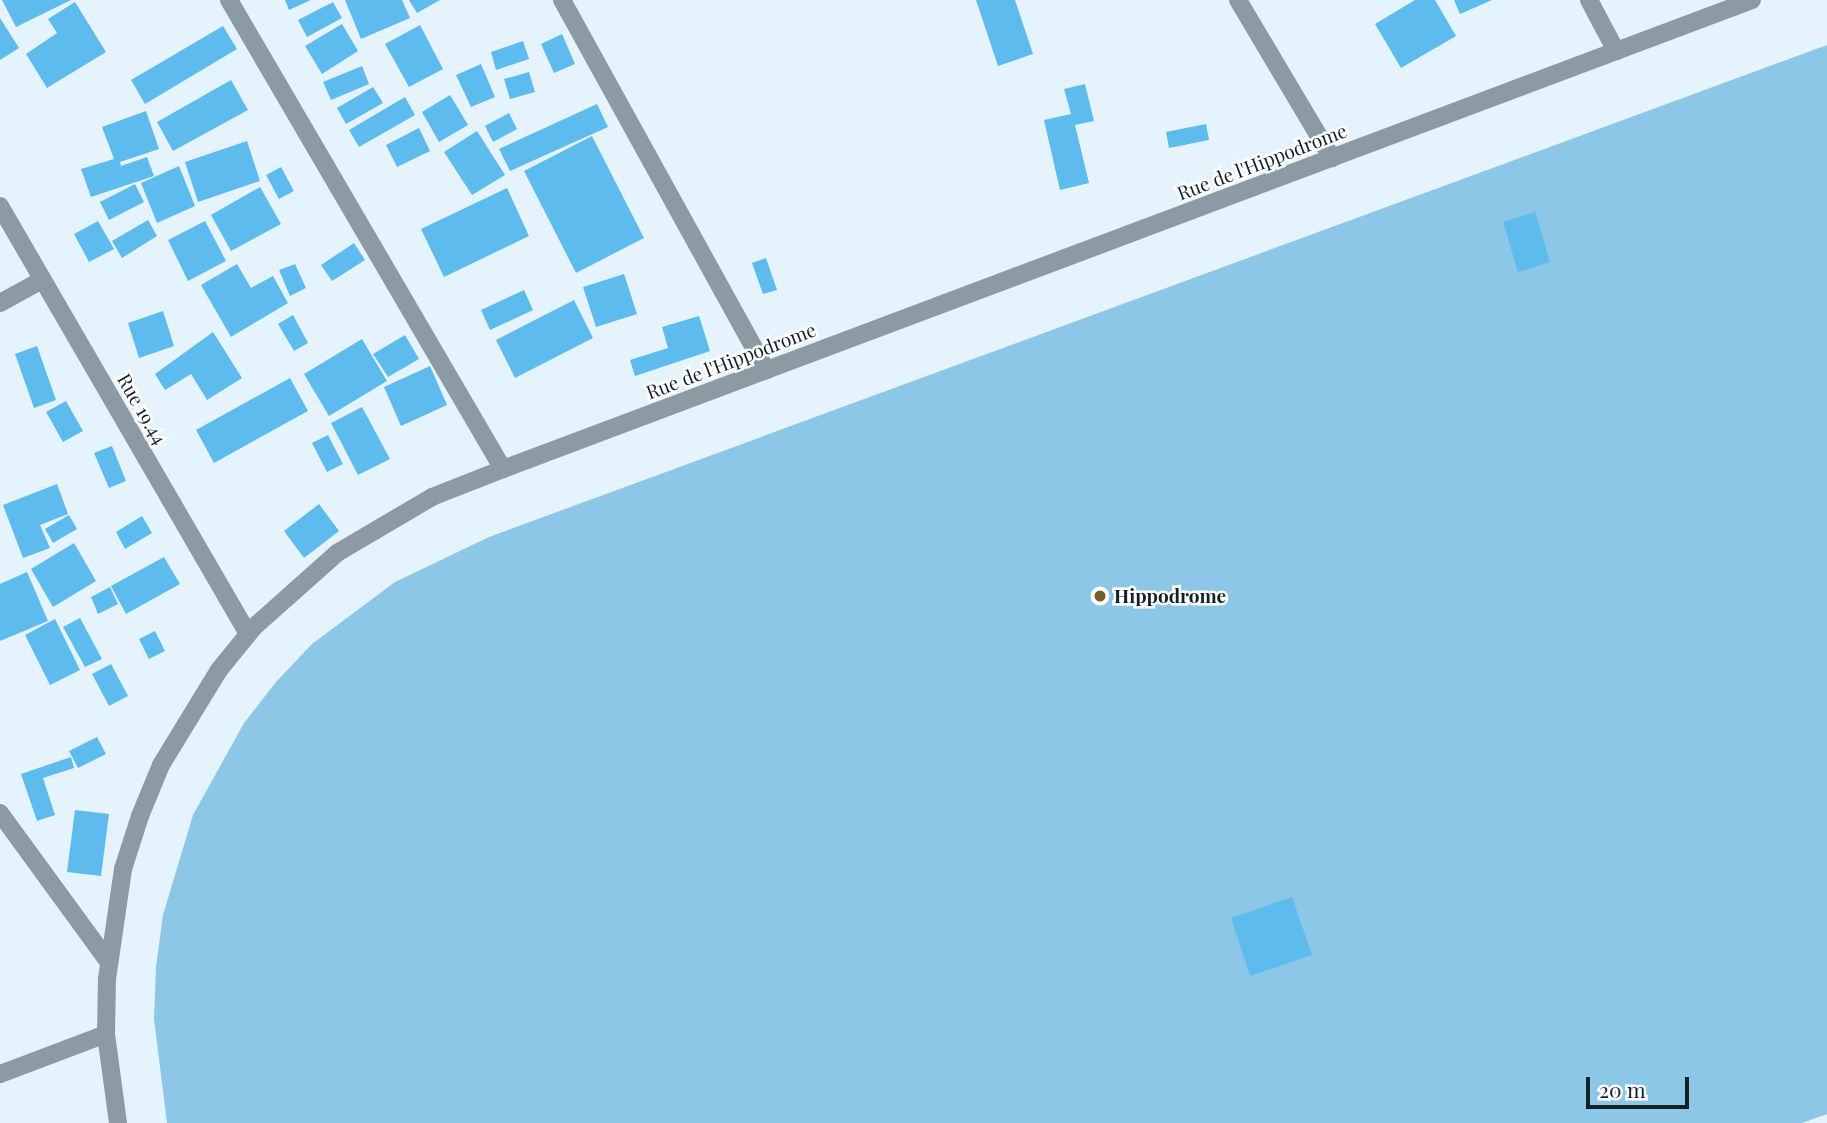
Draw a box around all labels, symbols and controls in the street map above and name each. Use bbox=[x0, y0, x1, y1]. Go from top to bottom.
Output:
street label: Rue de l'Hippodrome bbox=[1174, 119, 1350, 205]
street label: Rue de l'Hippodrome bbox=[643, 318, 819, 404]
street label: Rue 19.44 bbox=[113, 370, 171, 448]
place label: Hippodrome bbox=[1114, 585, 1226, 607]
marker: Hippodrome bbox=[1092, 588, 1108, 604]
scale bar bbox=[1589, 1064, 1692, 1108]
text: 20 m bbox=[1599, 1075, 1646, 1103]

